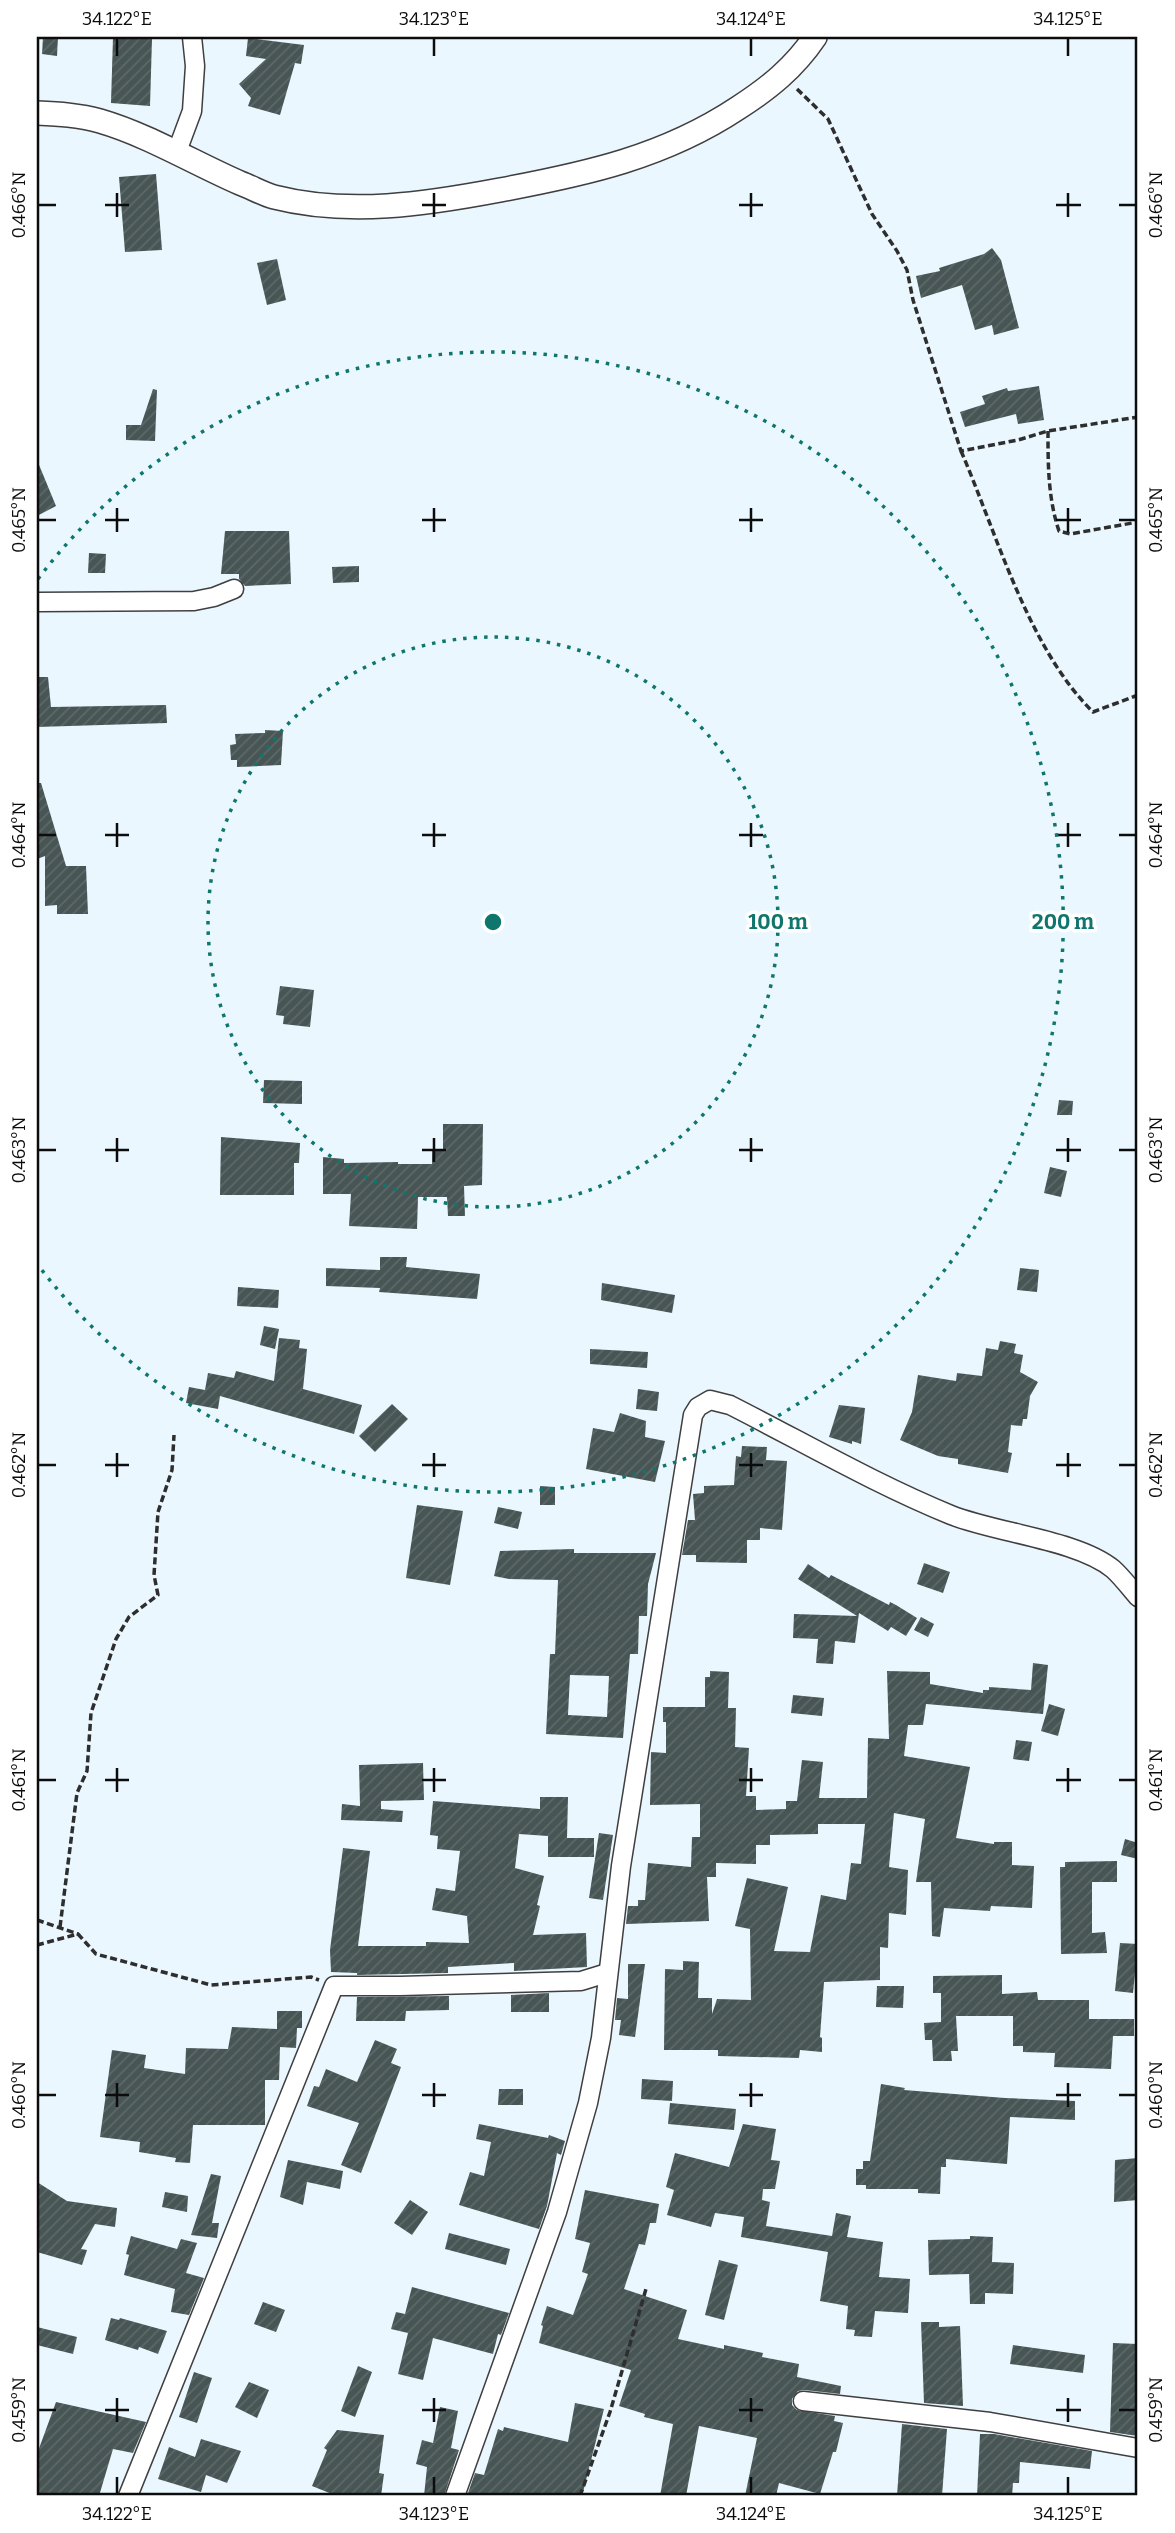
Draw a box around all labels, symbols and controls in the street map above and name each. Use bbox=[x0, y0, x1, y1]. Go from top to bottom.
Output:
text: 34.122°E bbox=[82, 8, 152, 30]
text: 34.123°E bbox=[399, 8, 469, 30]
text: 34.124°E bbox=[716, 8, 786, 30]
text: 34.125°E bbox=[1033, 8, 1103, 30]
text: 0.466°N bbox=[8, 171, 30, 239]
text: 0.466°N bbox=[1145, 171, 1167, 239]
text: 0.465°N bbox=[8, 487, 30, 553]
text: 0.465°N bbox=[1145, 487, 1167, 553]
text: 0.464°N bbox=[8, 802, 30, 868]
text: 0.464°N bbox=[1145, 802, 1167, 868]
text: 100 m bbox=[748, 909, 808, 935]
text: 200 m bbox=[1032, 909, 1094, 935]
centre of rings bbox=[481, 910, 505, 934]
text: 0.463°N bbox=[8, 1116, 30, 1184]
text: 0.463°N bbox=[1145, 1116, 1167, 1184]
text: 0.462°N bbox=[8, 1432, 30, 1498]
text: 0.462°N bbox=[1145, 1432, 1167, 1498]
text: 0.461°N bbox=[8, 1748, 30, 1812]
text: 0.461°N bbox=[1145, 1748, 1167, 1812]
text: 0.460°N bbox=[8, 2061, 30, 2129]
text: 0.460°N bbox=[1145, 2061, 1167, 2129]
text: 0.459°N bbox=[8, 2377, 30, 2443]
text: 0.459°N bbox=[1145, 2377, 1167, 2443]
text: 34.122°E bbox=[82, 2503, 152, 2525]
text: 34.123°E bbox=[399, 2503, 469, 2525]
text: 34.124°E bbox=[716, 2503, 786, 2525]
text: 34.125°E bbox=[1033, 2503, 1103, 2525]

